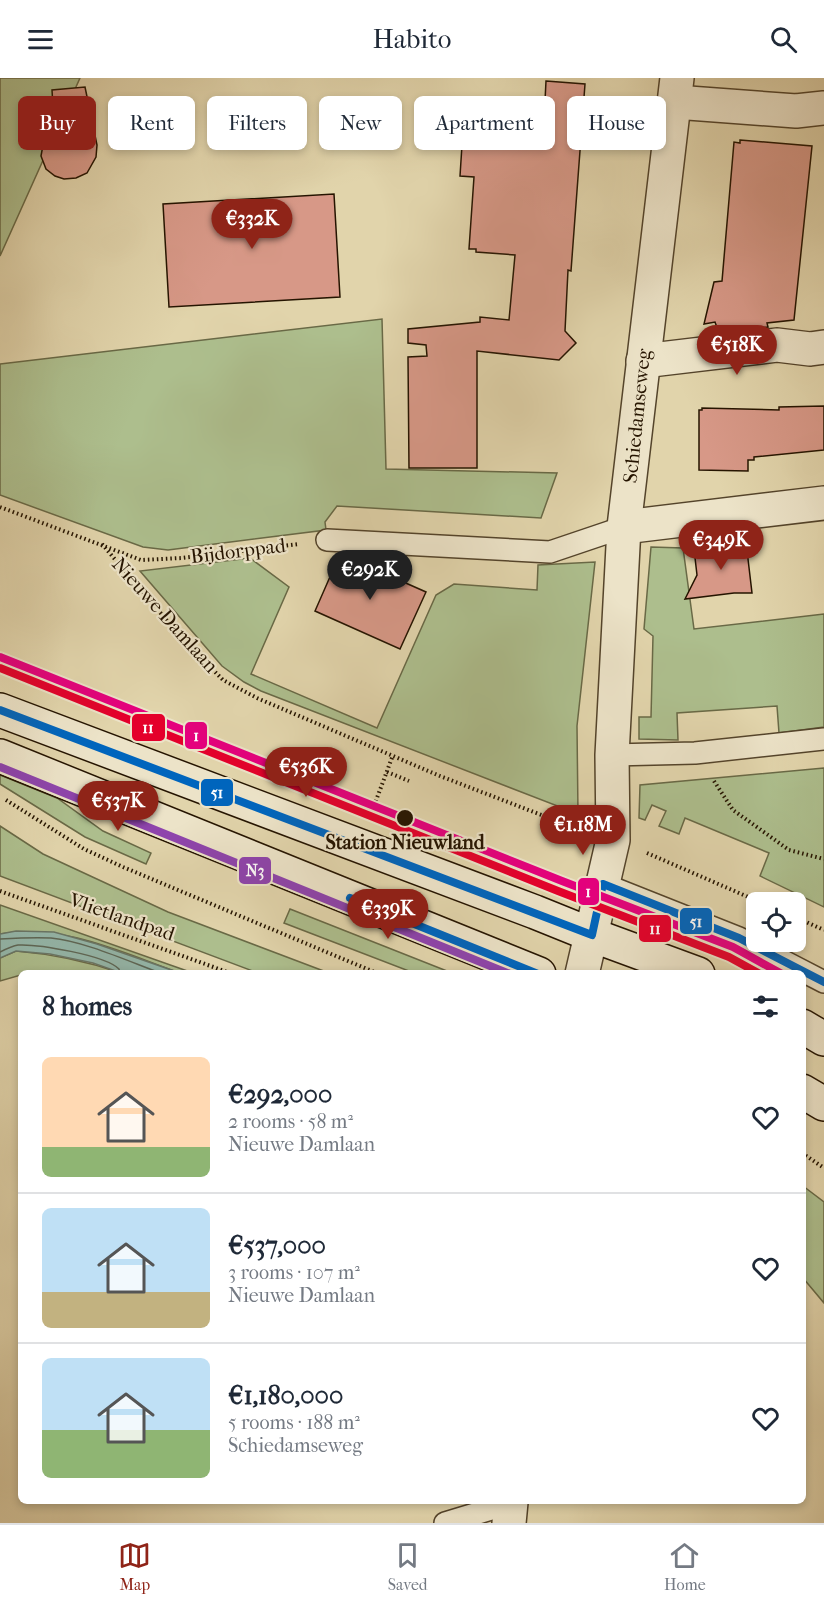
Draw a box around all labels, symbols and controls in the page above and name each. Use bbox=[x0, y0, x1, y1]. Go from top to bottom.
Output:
icon: menu bbox=[24, 23, 57, 56]
text: Habito bbox=[373, 23, 451, 55]
icon: search bbox=[767, 23, 800, 56]
chip: Buy bbox=[18, 96, 96, 150]
chip: Rent bbox=[108, 96, 195, 150]
chip: Filters bbox=[207, 96, 307, 150]
chip: New bbox=[319, 96, 402, 150]
chip: Apartment bbox=[414, 96, 555, 150]
chip: House bbox=[567, 96, 666, 150]
pin: €332K bbox=[210, 199, 294, 250]
text: €332K bbox=[225, 207, 279, 230]
pin: €518K bbox=[695, 325, 779, 376]
text: €518K bbox=[711, 333, 763, 356]
street label: Schiedamseweg bbox=[619, 347, 656, 484]
pin: €349K bbox=[679, 520, 763, 571]
text: €349K bbox=[693, 528, 749, 551]
street label: Bijdorppad bbox=[189, 534, 288, 568]
pin: €292K bbox=[328, 550, 412, 601]
street label: Nieuwe Damlaan bbox=[107, 553, 223, 678]
text: €292K bbox=[341, 558, 399, 581]
line badge: 11 bbox=[131, 713, 166, 742]
text: 11 bbox=[142, 718, 154, 737]
line badge: 1 bbox=[184, 721, 208, 750]
text: 1 bbox=[193, 726, 199, 745]
pin: €536K bbox=[264, 747, 348, 798]
text: €536K bbox=[279, 755, 333, 778]
line badge: 51 bbox=[200, 778, 234, 807]
pin: €537K bbox=[76, 781, 160, 832]
text: 51 bbox=[211, 783, 224, 802]
text: €537K bbox=[92, 789, 144, 812]
pin: €1.18M bbox=[534, 805, 632, 856]
marker: Station Nieuwland bbox=[395, 808, 415, 828]
text: €1.18M bbox=[554, 813, 612, 836]
place label: Station Nieuwland bbox=[325, 831, 486, 854]
line badge: N3 bbox=[238, 856, 272, 885]
text: N3 bbox=[246, 861, 264, 881]
line badge: 1 bbox=[577, 877, 600, 906]
text: 1 bbox=[585, 882, 591, 901]
street label: Vlietlandpad bbox=[65, 888, 179, 946]
pin: €339K bbox=[346, 889, 430, 940]
map controls bbox=[746, 892, 806, 952]
button: locate bbox=[746, 892, 806, 952]
text: €339K bbox=[361, 897, 415, 920]
line badge: 51 bbox=[679, 907, 713, 935]
text: 51 bbox=[690, 912, 703, 931]
line badge: 11 bbox=[638, 914, 672, 943]
text: 11 bbox=[649, 919, 661, 938]
icon: filters bbox=[749, 990, 782, 1023]
text: 8 homes bbox=[42, 991, 132, 1022]
text: €292,000 bbox=[228, 1079, 332, 1110]
icon: home bbox=[90, 1081, 162, 1153]
icon: heart bbox=[749, 1101, 782, 1134]
text: 2 rooms · 58 m² bbox=[228, 1110, 353, 1133]
text: Nieuwe Damlaan bbox=[228, 1133, 375, 1156]
text: €537,000 bbox=[228, 1230, 326, 1261]
icon: home bbox=[90, 1232, 162, 1304]
icon: heart bbox=[749, 1252, 782, 1285]
text: 3 rooms · 107 m² bbox=[228, 1261, 360, 1284]
text: Nieuwe Damlaan bbox=[228, 1284, 375, 1307]
text: €1,180,000 bbox=[228, 1380, 343, 1411]
icon: home bbox=[90, 1382, 162, 1454]
icon: heart bbox=[749, 1402, 782, 1435]
text: 5 rooms · 188 m² bbox=[228, 1411, 360, 1434]
text: Schiedamseweg bbox=[228, 1434, 363, 1457]
tab: Map bbox=[118, 1539, 151, 1594]
tab: Saved bbox=[388, 1539, 428, 1594]
tab: Home bbox=[664, 1539, 706, 1594]

